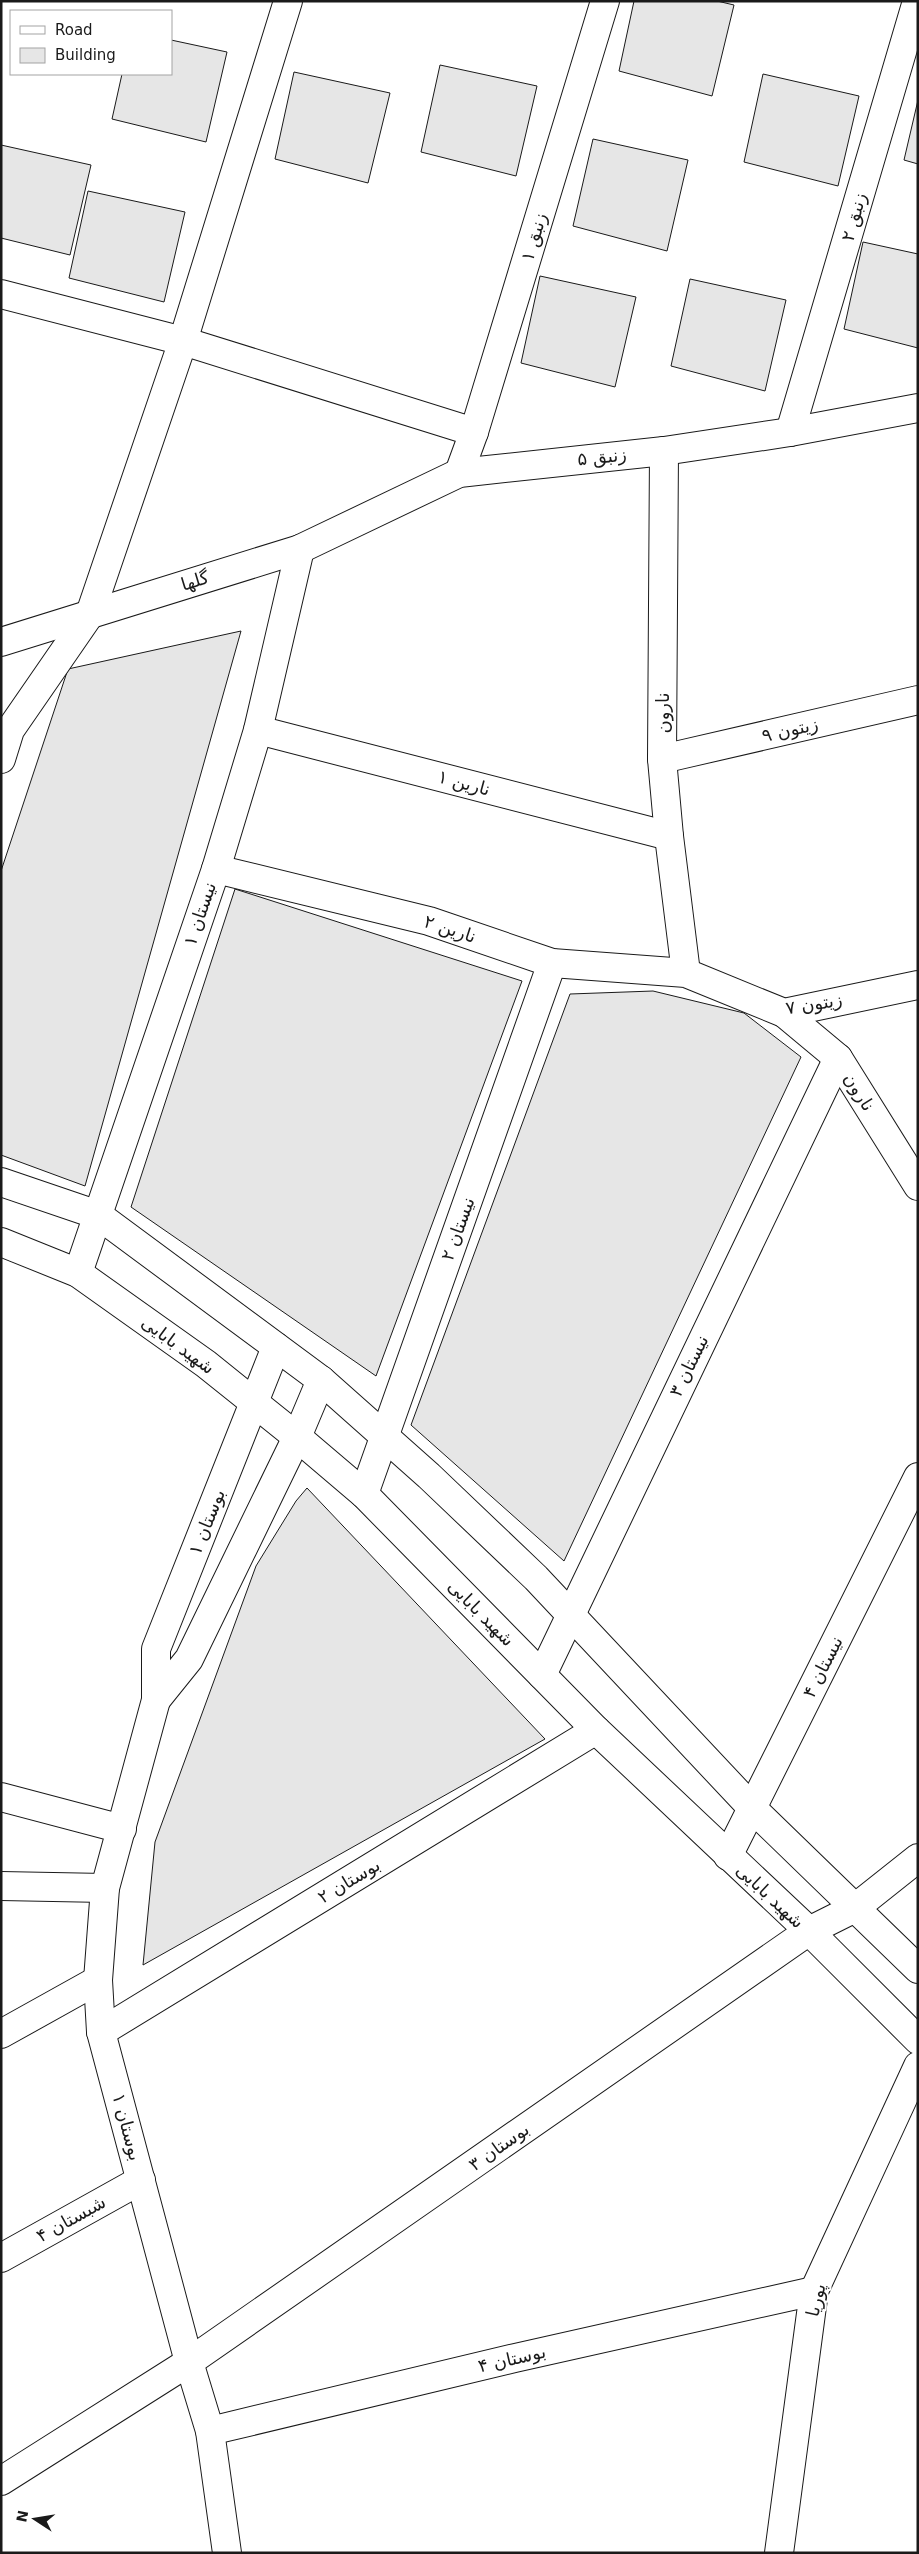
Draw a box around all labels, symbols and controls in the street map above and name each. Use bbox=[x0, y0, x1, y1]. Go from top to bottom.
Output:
legend bbox=[10, 10, 172, 75]
text: Road bbox=[55, 21, 93, 39]
text: Building bbox=[55, 46, 116, 64]
street label: زنبق ۲ bbox=[837, 190, 871, 244]
street label: زنبق ۱ bbox=[516, 210, 552, 264]
street label: زنبق ۵ bbox=[576, 443, 628, 471]
street label: گلها bbox=[178, 566, 212, 596]
street label: نارون bbox=[652, 692, 674, 734]
street label: زیتون ۹ bbox=[760, 713, 820, 747]
street label: نارین ۱ bbox=[435, 765, 493, 801]
street label: نیستان ۱ bbox=[179, 879, 220, 948]
street label: نارین ۲ bbox=[421, 910, 479, 948]
street label: زیتون ۷ bbox=[784, 989, 844, 1019]
street label: نارون bbox=[839, 1069, 879, 1115]
street label: نیستان ۲ bbox=[436, 1194, 479, 1263]
street label: شهید بابایی bbox=[137, 1311, 219, 1379]
street label: نیستان ۳ bbox=[665, 1332, 712, 1400]
street label: بوستان ۱ bbox=[184, 1486, 230, 1558]
street label: شهید بابایی bbox=[443, 1575, 519, 1651]
street label: نیستان ۴ bbox=[798, 1633, 847, 1701]
street label: بوستان ۲ bbox=[314, 1854, 384, 1908]
street label: شهید بابایی bbox=[731, 1859, 809, 1933]
street label: بوستان ۱ bbox=[107, 2091, 147, 2163]
street label: بوستان ۳ bbox=[464, 2118, 534, 2176]
street label: شبستان ۴ bbox=[32, 2191, 109, 2246]
street label: پوریا bbox=[802, 2281, 830, 2319]
street label: بوستان ۴ bbox=[476, 2341, 548, 2377]
north arrow bbox=[10, 2494, 60, 2544]
text: N bbox=[13, 2509, 31, 2524]

